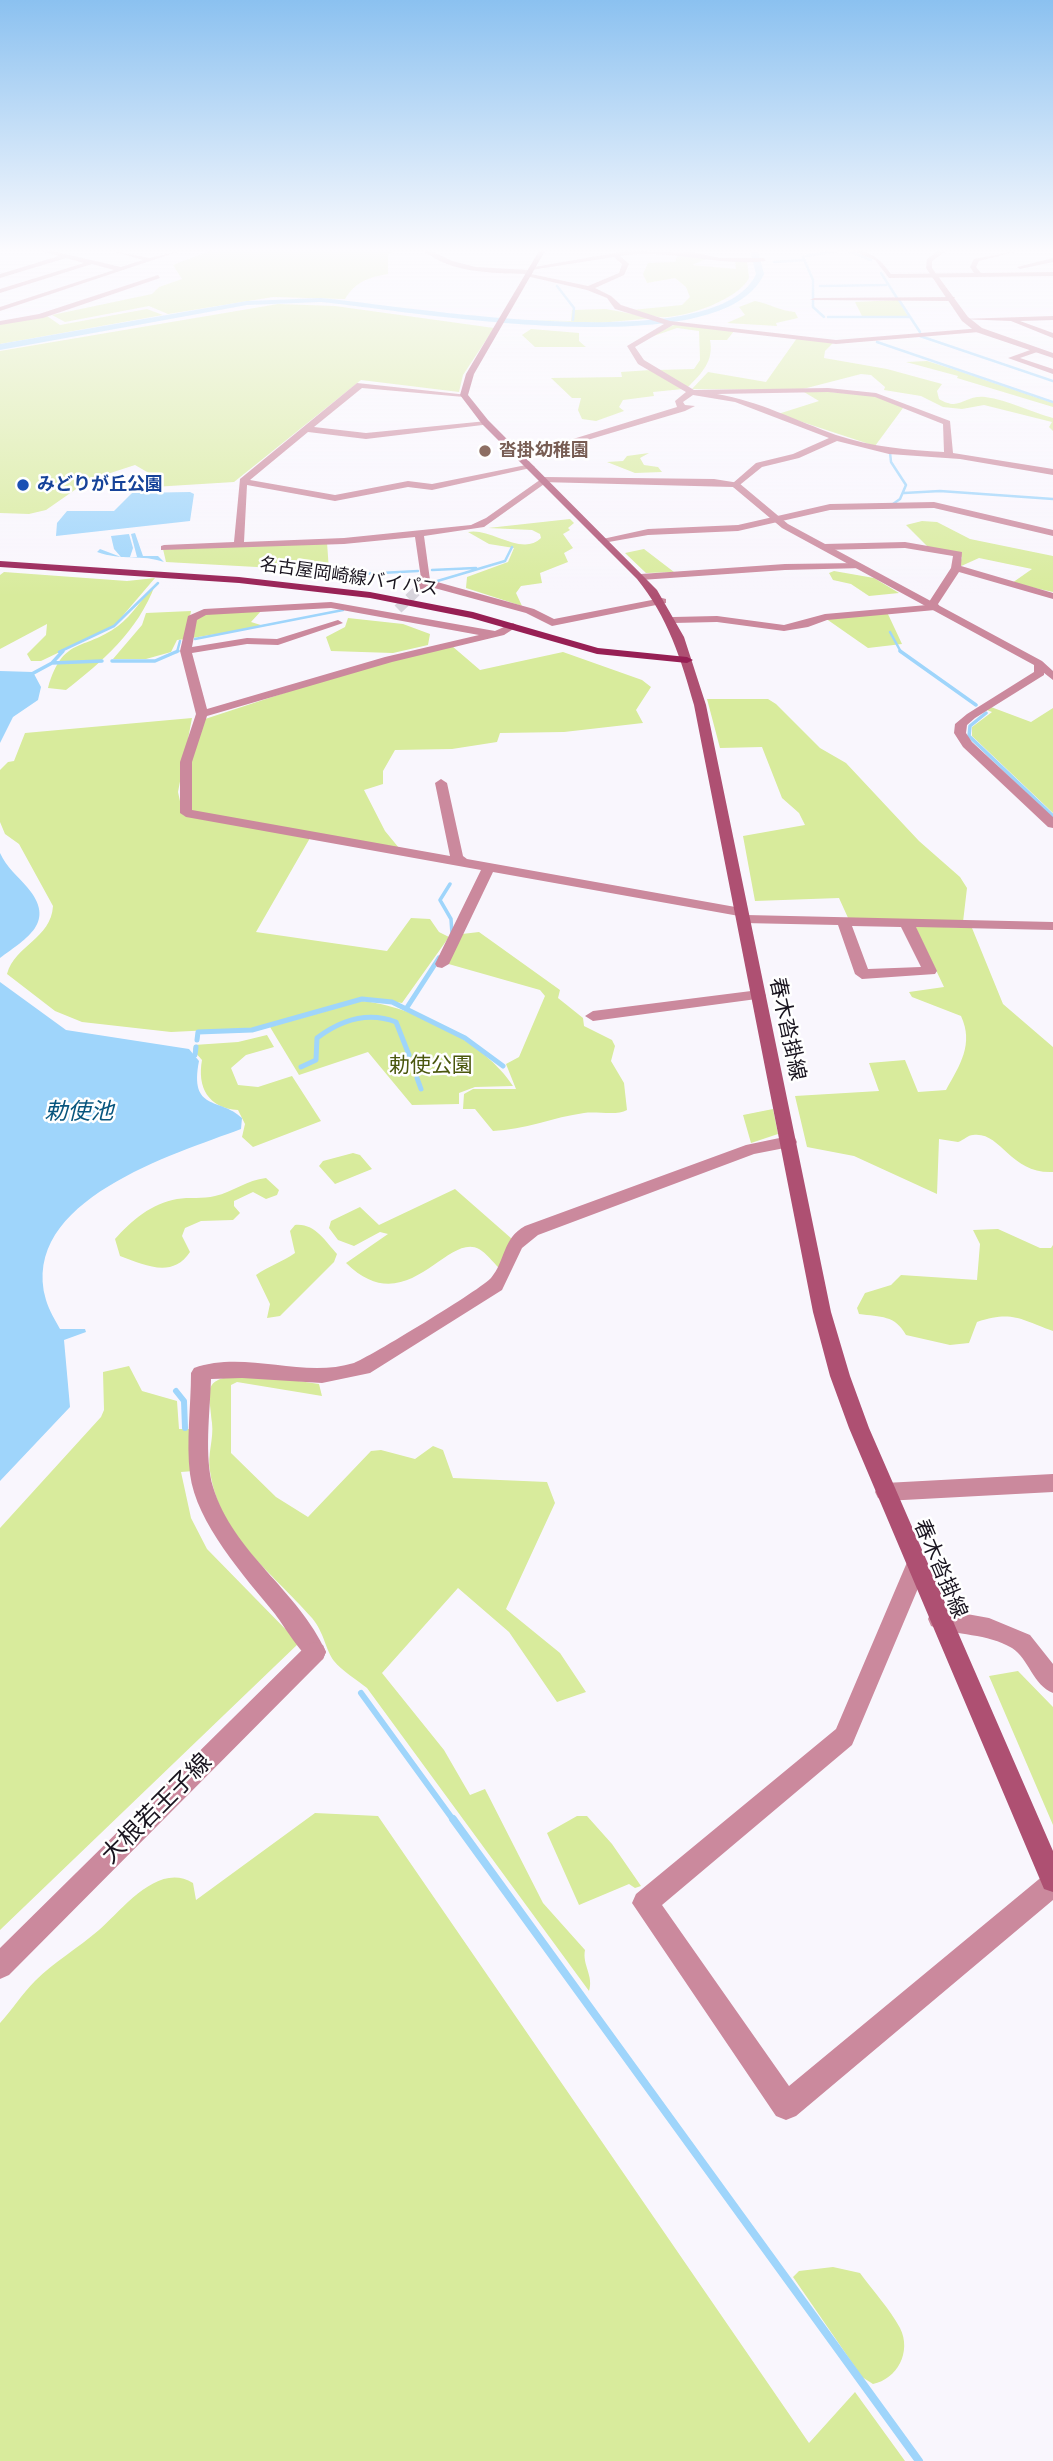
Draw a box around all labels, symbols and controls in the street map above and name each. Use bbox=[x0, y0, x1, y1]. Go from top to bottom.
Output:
place label: 沓掛幼稚園 bbox=[499, 440, 589, 462]
marker: 沓掛幼稚園 bbox=[477, 443, 493, 459]
place label: みどりが丘公園 bbox=[37, 474, 163, 496]
marker: みどりが丘公園 bbox=[15, 477, 31, 493]
street label: 名古屋岡崎線バイパス bbox=[258, 554, 440, 600]
street label: 春木沓掛線 bbox=[764, 975, 810, 1083]
park label: 勅使公園 bbox=[389, 1053, 473, 1079]
water label: 勅使池 bbox=[45, 1098, 113, 1126]
street label: 春木沓掛線 bbox=[908, 1516, 972, 1622]
street label: 大根若王子線 bbox=[96, 1748, 218, 1870]

